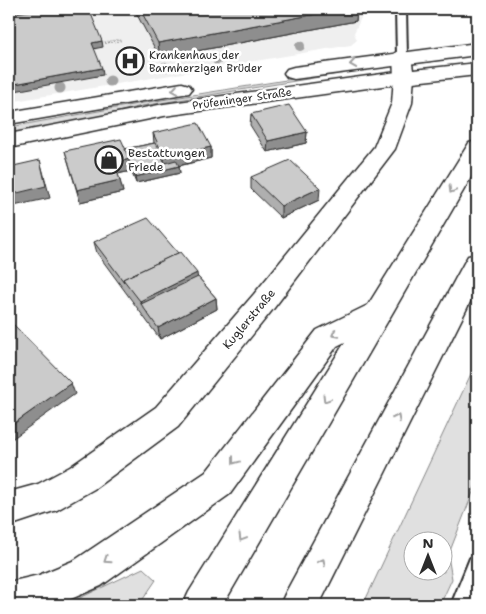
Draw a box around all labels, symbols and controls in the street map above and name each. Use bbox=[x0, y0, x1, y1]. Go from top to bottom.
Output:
hospital icon: Krankenhaus der Barmherzigen Brüder bbox=[115, 46, 145, 76]
place label: Krankenhaus der Barmherzigen Brüder bbox=[149, 48, 262, 76]
one-way arrow bbox=[349, 58, 357, 69]
one-way arrow bbox=[171, 84, 180, 94]
street label: Prüfeninger Straße bbox=[191, 85, 293, 113]
shop icon: Bestattungen Friede bbox=[94, 145, 124, 175]
place label: Bestattungen Friede bbox=[128, 145, 205, 175]
one-way arrow bbox=[449, 185, 459, 194]
street label: Kuglerstraße bbox=[219, 285, 279, 353]
one-way arrow bbox=[331, 328, 340, 338]
one-way arrow bbox=[323, 394, 333, 403]
one-way arrow bbox=[391, 414, 401, 423]
one-way arrow bbox=[232, 455, 240, 464]
north arrow bbox=[404, 532, 454, 582]
one-way arrow bbox=[239, 533, 249, 542]
text: N bbox=[422, 534, 434, 552]
one-way arrow bbox=[103, 554, 113, 563]
one-way arrow bbox=[316, 558, 326, 567]

